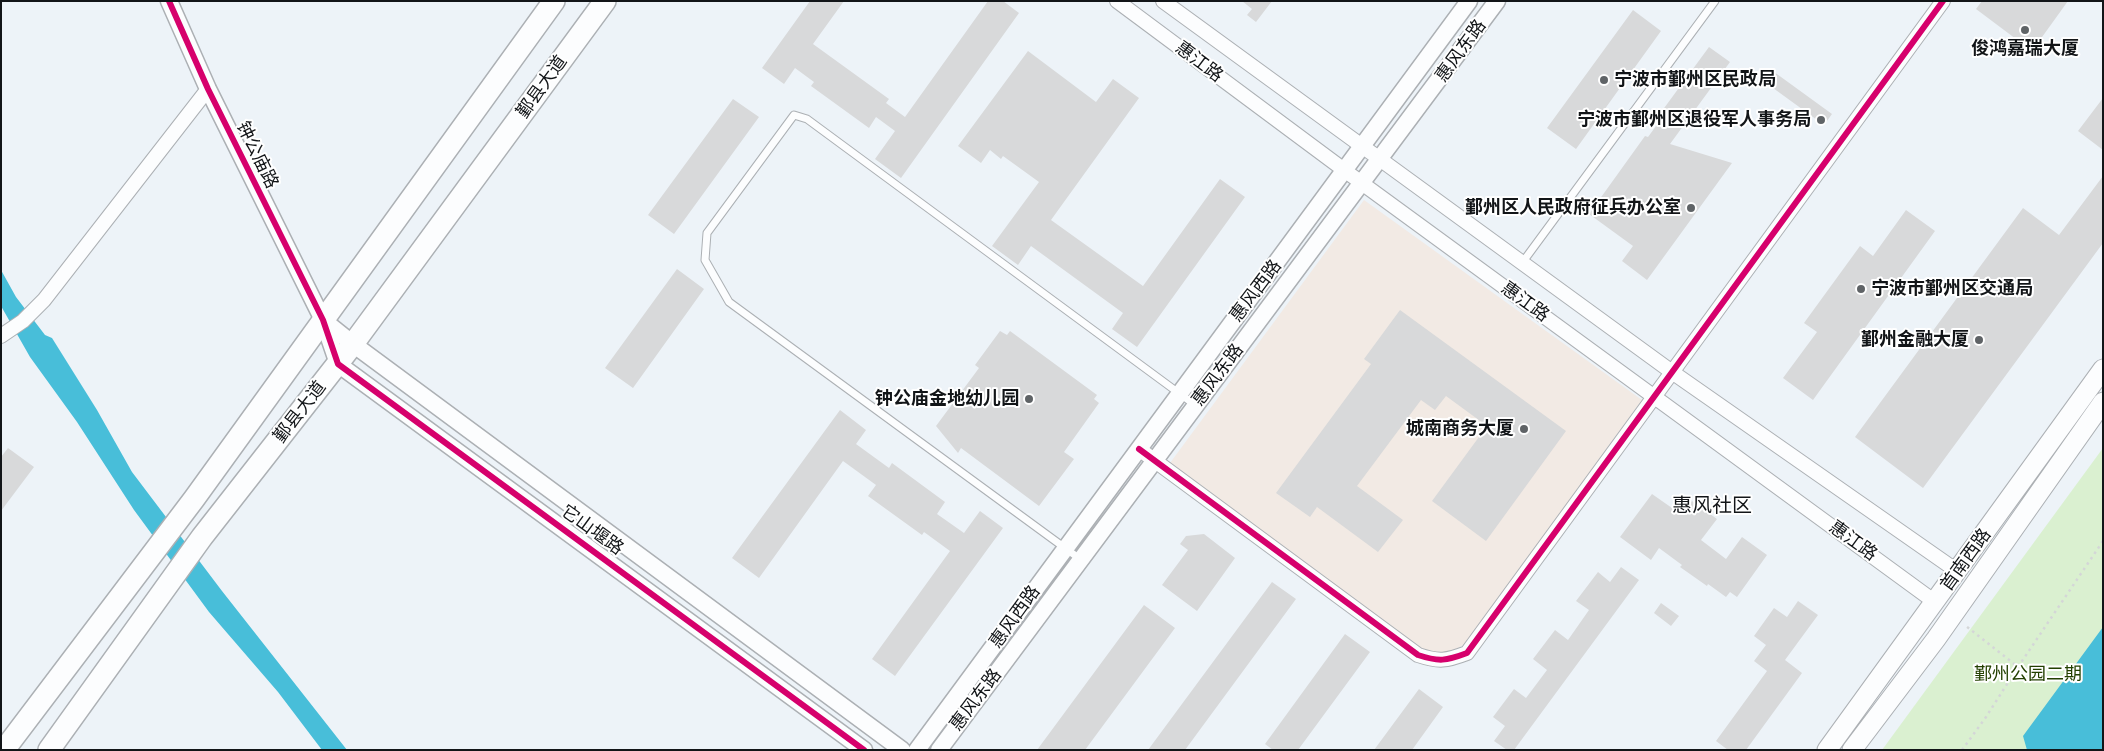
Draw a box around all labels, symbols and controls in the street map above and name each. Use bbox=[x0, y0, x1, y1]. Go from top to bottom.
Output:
street label: 惠风东路 bbox=[1431, 16, 1491, 86]
marker: 俊鸿嘉瑞大厦 bbox=[2019, 24, 2031, 36]
street label: 惠江路 bbox=[1171, 37, 1227, 87]
place label: 俊鸿嘉瑞大厦 bbox=[1971, 38, 2079, 60]
street label: 鄞县大道 bbox=[512, 52, 572, 122]
place label: 宁波市鄞州区民政局 bbox=[1614, 69, 1776, 91]
marker: 宁波市鄞州区民政局 bbox=[1598, 74, 1610, 86]
place label: 宁波市鄞州区退役军人事务局 bbox=[1577, 109, 1811, 131]
marker: 宁波市鄞州区退役军人事务局 bbox=[1815, 114, 1827, 126]
street label: 钟公庙路 bbox=[232, 118, 282, 192]
place label: 鄞州区人民政府征兵办公室 bbox=[1465, 197, 1681, 219]
marker: 鄞州区人民政府征兵办公室 bbox=[1685, 202, 1697, 214]
street label: 惠风西路 bbox=[1226, 256, 1286, 326]
street label: 惠江路 bbox=[1497, 277, 1553, 327]
place label: 宁波市鄞州区交通局 bbox=[1871, 278, 2033, 300]
marker: 宁波市鄞州区交通局 bbox=[1855, 283, 1867, 295]
place label: 鄞州金融大厦 bbox=[1861, 329, 1969, 351]
marker: 鄞州金融大厦 bbox=[1973, 334, 1985, 346]
street label: 惠风东路 bbox=[1188, 340, 1248, 410]
street label: 鄞县大道 bbox=[269, 377, 331, 447]
place label: 钟公庙金地幼儿园 bbox=[875, 388, 1019, 410]
marker: 钟公庙金地幼儿园 bbox=[1023, 393, 1035, 405]
place label: 城南商务大厦 bbox=[1406, 418, 1514, 440]
marker: 城南商务大厦 bbox=[1518, 423, 1530, 435]
district label: 惠风社区 bbox=[1672, 494, 1752, 518]
street label: 它山堰路 bbox=[557, 500, 627, 560]
street label: 惠江路 bbox=[1825, 516, 1881, 566]
street label: 首南西路 bbox=[1936, 525, 1996, 595]
street label: 惠风西路 bbox=[985, 582, 1045, 652]
park label: 鄞州公园二期 bbox=[1974, 664, 2082, 686]
street label: 惠风东路 bbox=[946, 665, 1006, 735]

